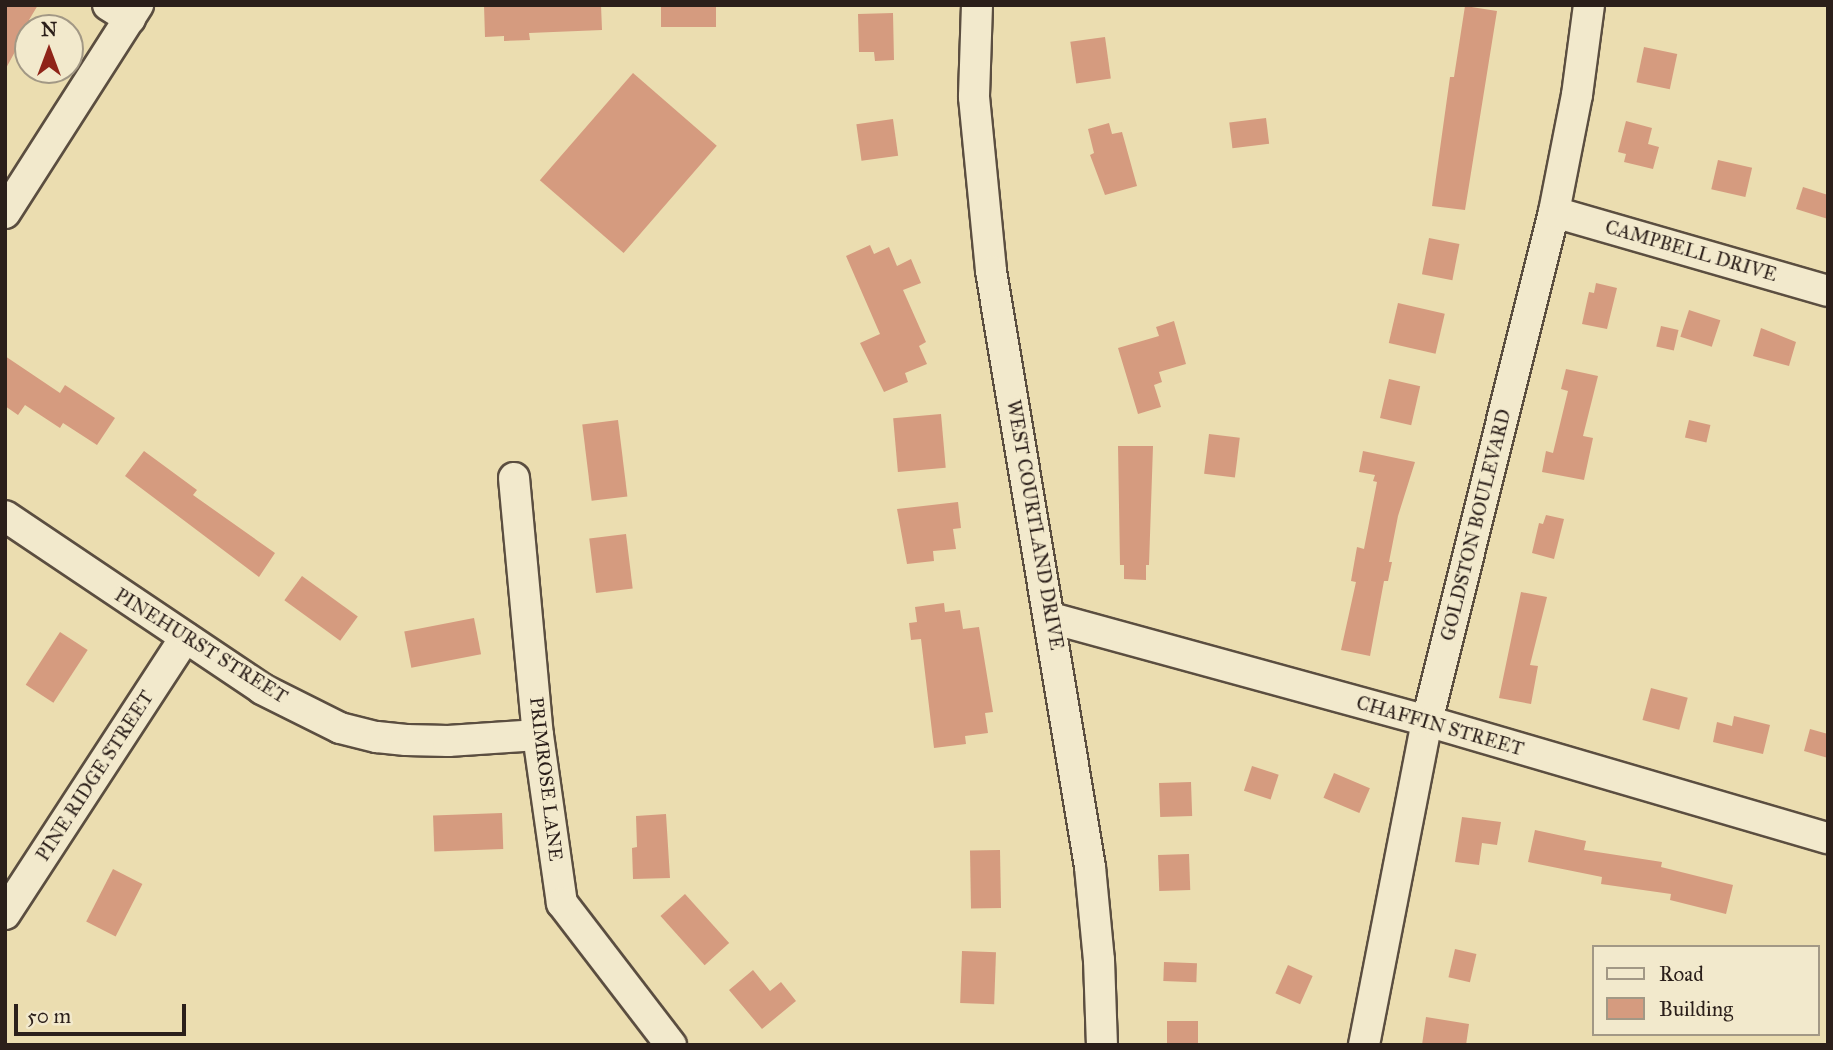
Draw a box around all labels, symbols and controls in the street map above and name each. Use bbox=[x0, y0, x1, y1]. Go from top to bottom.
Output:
north arrow bbox=[14, 14, 84, 84]
text: N bbox=[41, 18, 57, 41]
street label: CAMPBELL DRIVE bbox=[1603, 216, 1779, 286]
street label: WEST COURTLAND DRIVE bbox=[1002, 398, 1068, 652]
street label: GOLDSTON BOULEVARD bbox=[1436, 407, 1516, 643]
street label: PINEHURST STREET bbox=[111, 584, 291, 708]
street label: PINE RIDGE STREET bbox=[31, 687, 159, 865]
street label: CHAFFIN STREET bbox=[1354, 691, 1526, 761]
street label: PRIMROSE LANE bbox=[525, 696, 567, 862]
legend bbox=[1591, 945, 1819, 1036]
text: Road bbox=[1659, 961, 1704, 987]
scale bar bbox=[18, 990, 189, 1034]
text: Building bbox=[1659, 996, 1733, 1022]
text: 50 m bbox=[27, 1003, 71, 1029]

